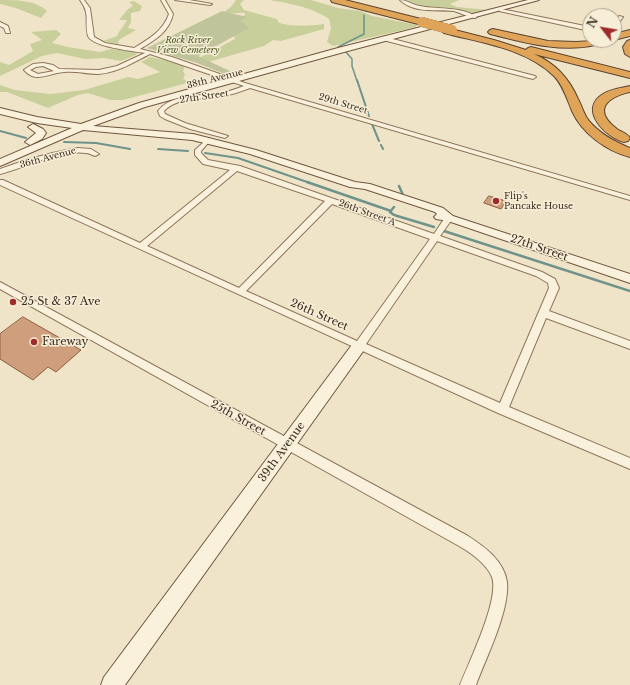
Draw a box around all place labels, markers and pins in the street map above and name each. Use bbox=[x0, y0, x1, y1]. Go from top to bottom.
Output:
place label: Flip's Pancake House bbox=[504, 191, 573, 212]
marker: Flip's Pancake House bbox=[491, 196, 501, 206]
place label: 25 St & 37 Ave bbox=[21, 295, 100, 309]
marker: 25 St & 37 Ave bbox=[8, 297, 18, 307]
place label: Fareway bbox=[42, 335, 89, 349]
marker: Fareway bbox=[29, 337, 39, 347]

